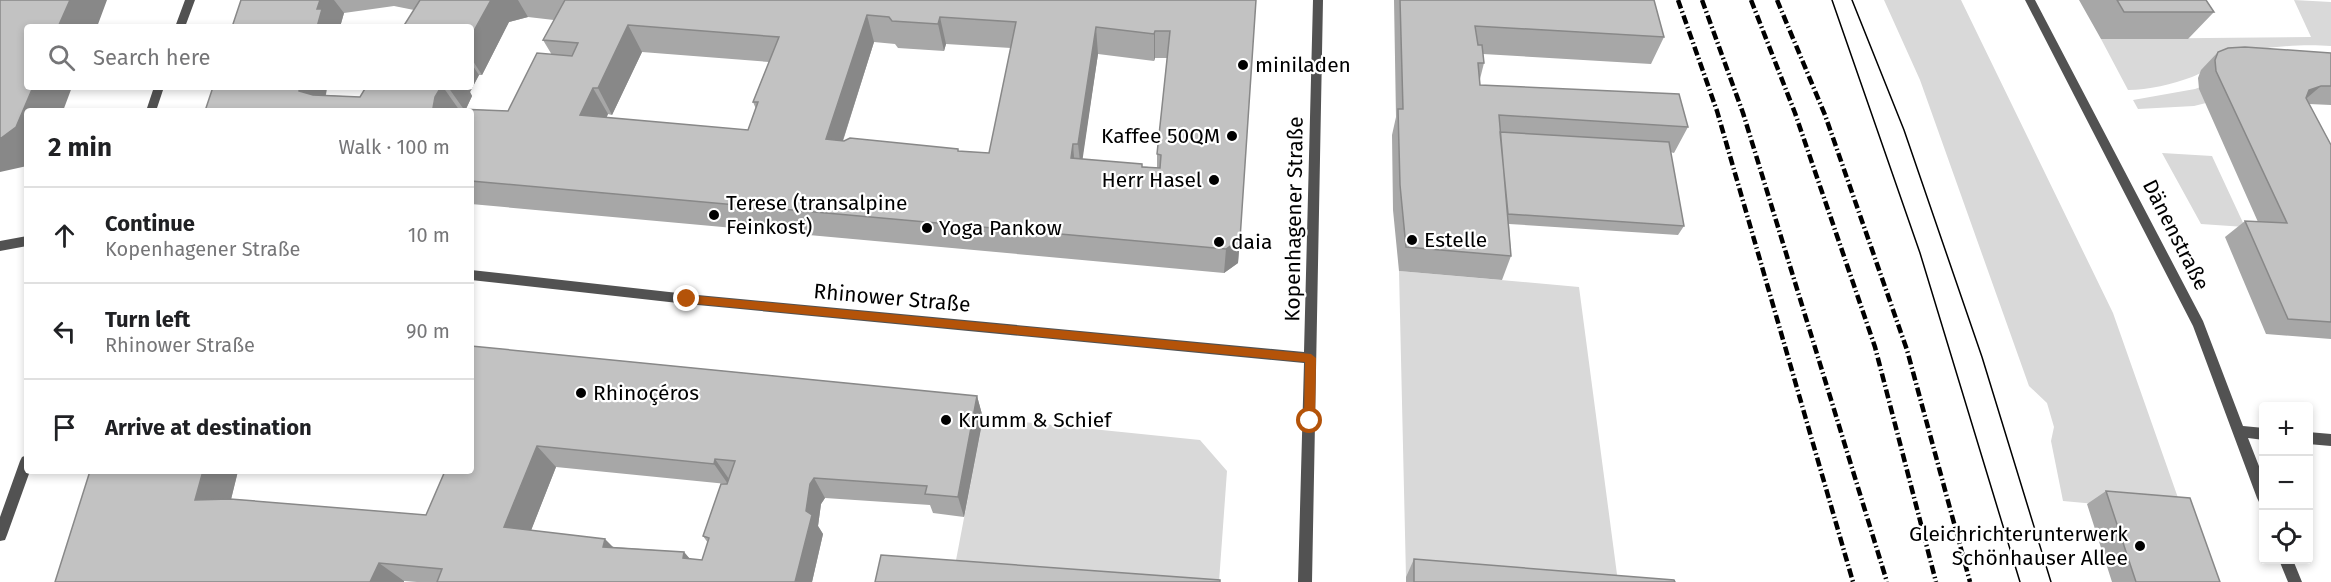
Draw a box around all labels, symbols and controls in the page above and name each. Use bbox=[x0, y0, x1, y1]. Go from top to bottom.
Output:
search box bbox=[24, 24, 474, 90]
icon: search bbox=[45, 41, 78, 74]
text: Search here bbox=[93, 44, 211, 71]
place label: miniladen bbox=[1255, 52, 1351, 78]
marker: miniladen bbox=[1236, 58, 1250, 72]
street label: Kopenhagener Straße bbox=[1279, 116, 1309, 322]
place label: Kaffee 50QM bbox=[1101, 123, 1220, 149]
marker: Kaffee 50QM bbox=[1225, 129, 1239, 143]
text: 2 min bbox=[48, 132, 112, 163]
text: Walk · 100 m bbox=[338, 135, 450, 159]
place label: Herr Hasel bbox=[1102, 167, 1202, 193]
marker: Herr Hasel bbox=[1207, 173, 1221, 187]
street label: Dänenstraße bbox=[2137, 175, 2215, 295]
place label: Terese (transalpine Feinkost) bbox=[726, 190, 907, 240]
marker: Terese (transalpine Feinkost) bbox=[707, 208, 721, 222]
text: Continue bbox=[105, 210, 195, 237]
place label: Yoga Pankow bbox=[939, 215, 1062, 241]
icon: ahead bbox=[48, 219, 81, 252]
marker: Yoga Pankow bbox=[920, 221, 934, 235]
text: 10 m bbox=[408, 223, 450, 247]
place label: Estelle bbox=[1424, 227, 1487, 253]
place label: daia bbox=[1231, 229, 1272, 255]
marker: Estelle bbox=[1405, 233, 1419, 247]
marker: daia bbox=[1212, 235, 1226, 249]
text: Kopenhagener Straße bbox=[105, 237, 300, 261]
street label: Rhinower Straße bbox=[812, 278, 972, 318]
route end bbox=[673, 285, 699, 311]
text: Turn left bbox=[105, 306, 190, 333]
icon: left bbox=[48, 315, 81, 348]
text: 90 m bbox=[406, 319, 450, 343]
text: Rhinower Straße bbox=[105, 333, 255, 357]
place label: Rhinoçéros bbox=[593, 380, 699, 406]
marker: Rhinoçéros bbox=[574, 386, 588, 400]
map controls bbox=[2259, 402, 2313, 564]
button: + bbox=[2259, 402, 2313, 456]
place label: Krumm & Schief bbox=[958, 407, 1113, 433]
route start bbox=[1296, 407, 1322, 433]
icon: arrive bbox=[48, 411, 81, 444]
marker: Krumm & Schief bbox=[939, 413, 953, 427]
text: Arrive at destination bbox=[105, 414, 312, 441]
button: − bbox=[2259, 456, 2313, 510]
button: locate bbox=[2259, 510, 2313, 564]
place label: Gleichrichterunterwerk Schönhauser Allee bbox=[1909, 521, 2128, 571]
marker: Gleichrichterunterwerk Schönhauser Allee bbox=[2133, 539, 2147, 553]

